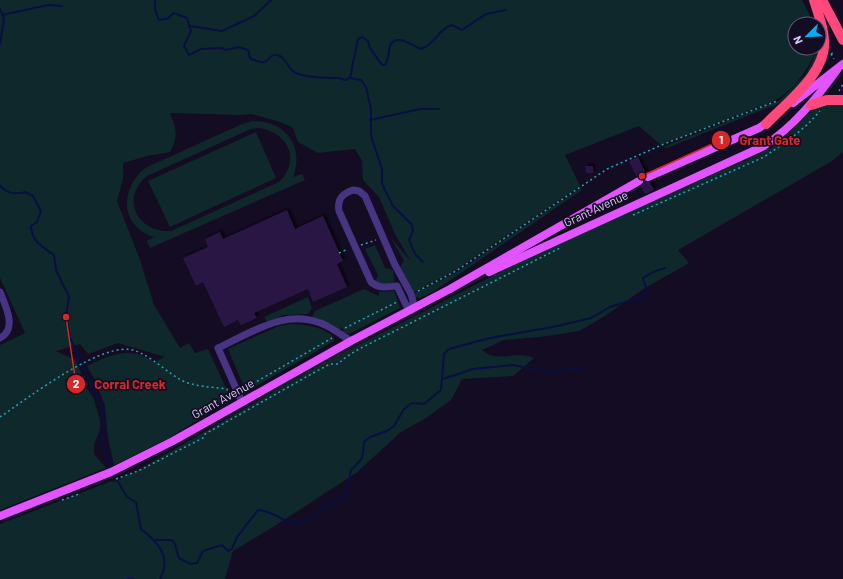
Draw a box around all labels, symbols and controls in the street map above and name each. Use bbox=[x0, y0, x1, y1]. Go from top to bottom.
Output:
north arrow bbox=[787, 16, 827, 56]
text: N bbox=[790, 34, 805, 46]
callout: Grant Gate bbox=[711, 128, 808, 153]
text: 1 bbox=[719, 132, 723, 146]
text: Grant Gate bbox=[740, 132, 800, 148]
street label: Grant Avenue bbox=[561, 187, 630, 229]
callout: Corral Creek bbox=[66, 372, 174, 397]
street label: Grant Avenue bbox=[189, 375, 256, 421]
text: 2 bbox=[73, 376, 80, 390]
text: Corral Creek bbox=[94, 376, 166, 392]

